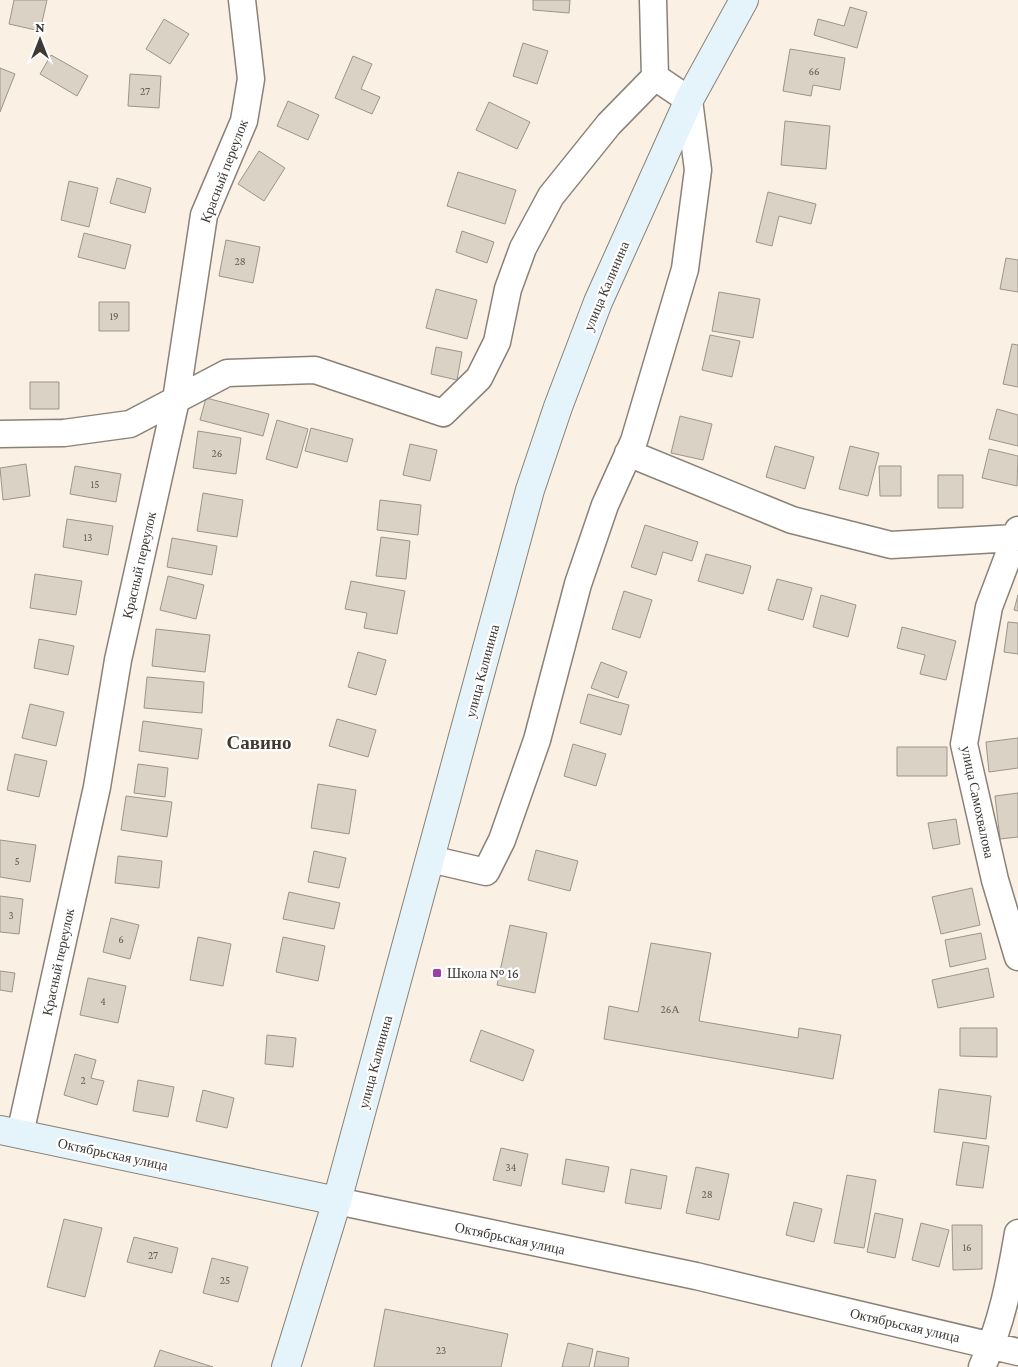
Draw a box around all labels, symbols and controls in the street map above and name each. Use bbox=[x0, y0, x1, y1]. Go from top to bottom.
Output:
north arrow bbox=[15, 15, 65, 65]
text: N bbox=[35, 19, 45, 35]
house number: 66 bbox=[808, 65, 820, 77]
house number: 27 bbox=[140, 85, 150, 97]
street label: Красный переулок bbox=[197, 117, 251, 225]
street label: улица Калинина bbox=[580, 238, 632, 333]
house number: 28 bbox=[234, 255, 246, 267]
house number: 19 bbox=[109, 310, 119, 322]
house number: 26 bbox=[212, 447, 222, 459]
house number: 15 bbox=[91, 478, 99, 490]
street label: Красный переулок bbox=[119, 510, 159, 620]
house number: 13 bbox=[84, 531, 92, 543]
street label: улица Калинина bbox=[462, 622, 502, 719]
district label: Савино bbox=[227, 732, 291, 753]
street label: улица Самохвалова bbox=[958, 744, 998, 860]
house number: 5 bbox=[14, 855, 20, 867]
street label: Красный переулок bbox=[39, 907, 77, 1017]
house number: 3 bbox=[8, 909, 14, 921]
house number: 6 bbox=[118, 933, 124, 945]
place label: Школа № 16 bbox=[447, 965, 519, 981]
marker: Школа № 16 bbox=[431, 967, 443, 979]
house number: 4 bbox=[100, 995, 106, 1007]
house number: 26А bbox=[661, 1003, 679, 1015]
street label: улица Калинина bbox=[355, 1013, 395, 1110]
house number: 2 bbox=[80, 1074, 86, 1086]
street label: Октябрьская улица bbox=[56, 1135, 170, 1174]
house number: 34 bbox=[506, 1161, 517, 1173]
house number: 28 bbox=[701, 1188, 713, 1200]
street label: Октябрьская улица bbox=[453, 1219, 567, 1258]
house number: 16 bbox=[962, 1241, 972, 1253]
house number: 27 bbox=[148, 1249, 158, 1261]
house number: 25 bbox=[220, 1274, 230, 1286]
street label: Октябрьская улица bbox=[849, 1305, 962, 1346]
house number: 23 bbox=[436, 1344, 446, 1356]

